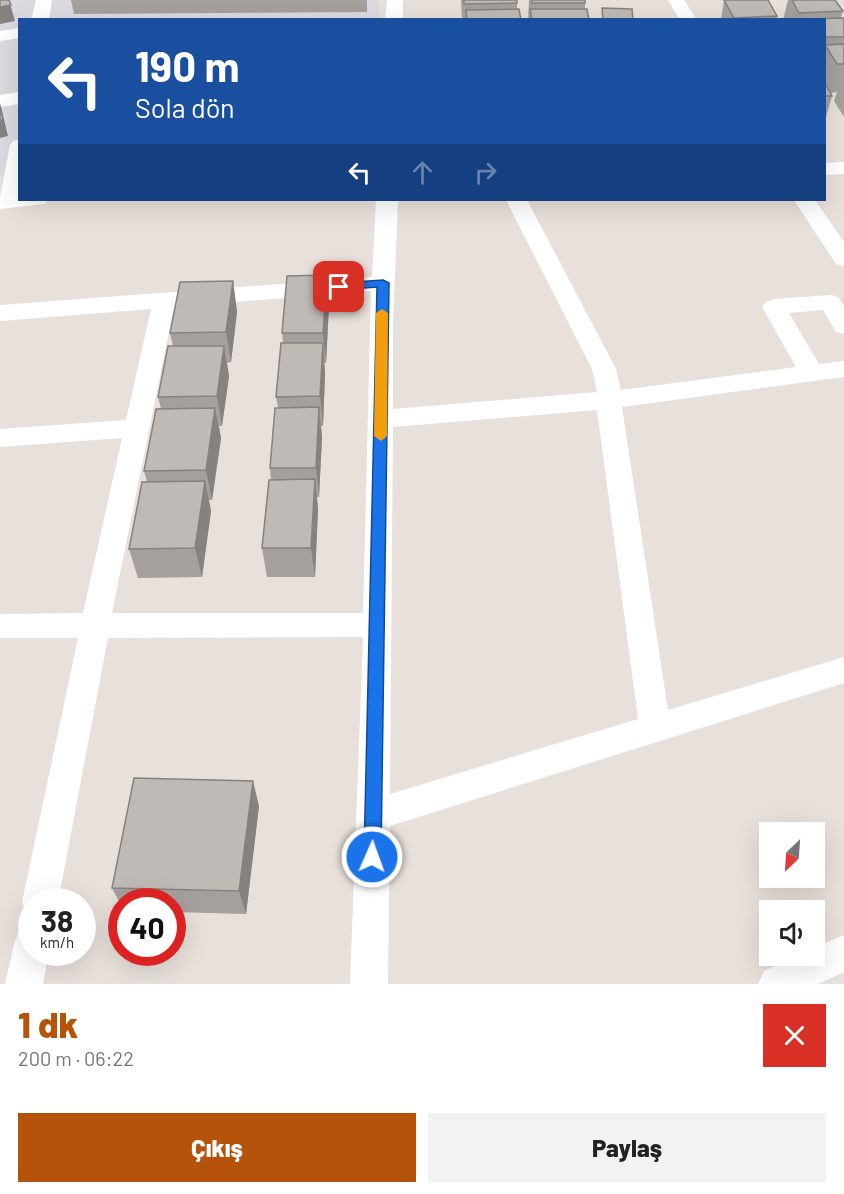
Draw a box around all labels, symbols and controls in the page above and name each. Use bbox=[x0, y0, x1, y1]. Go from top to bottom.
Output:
text: 190 m bbox=[135, 40, 240, 90]
icon: left bbox=[36, 42, 114, 120]
text: Sola dön bbox=[135, 91, 235, 123]
icon: left bbox=[343, 156, 376, 189]
icon: ahead bbox=[406, 156, 439, 189]
icon: right bbox=[469, 156, 502, 189]
pin bbox=[313, 261, 364, 312]
icon: arrive bbox=[322, 270, 355, 303]
north arrow bbox=[759, 822, 825, 888]
map controls bbox=[759, 822, 825, 966]
position arrow bbox=[340, 825, 404, 889]
speed limit sign: 40 bbox=[108, 888, 186, 966]
button: sound bbox=[759, 900, 825, 966]
text: 38 bbox=[41, 902, 73, 938]
text: km/h bbox=[40, 933, 74, 951]
text: 1 dk bbox=[18, 1002, 78, 1045]
button: close bbox=[763, 1004, 826, 1067]
text: 200 m · 06:22 bbox=[18, 1046, 134, 1070]
button: Çıkış bbox=[18, 1113, 416, 1182]
button: Paylaş bbox=[428, 1113, 826, 1182]

